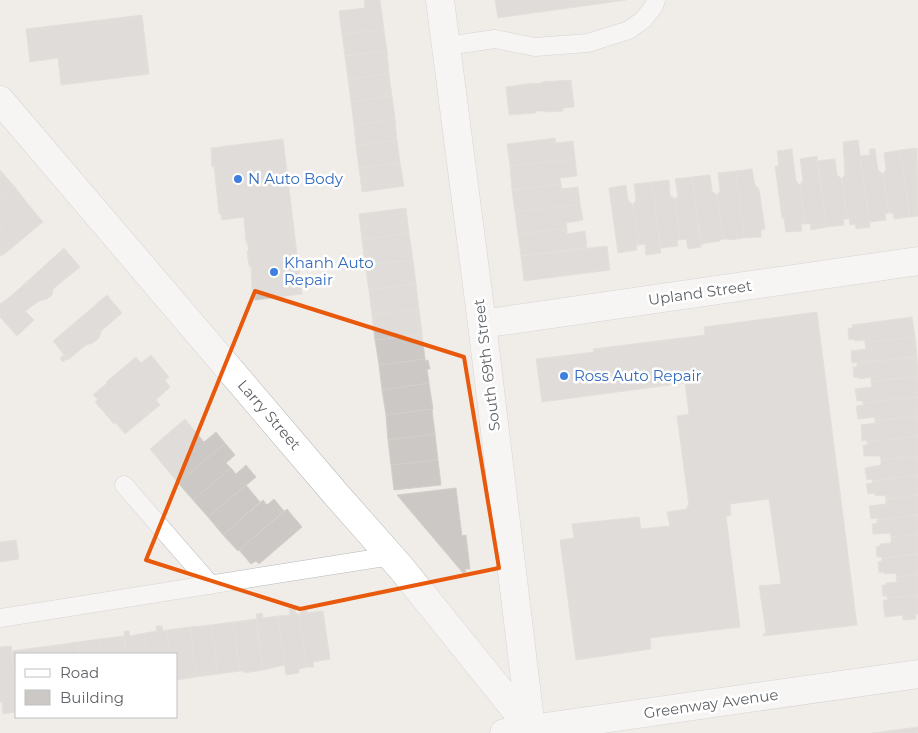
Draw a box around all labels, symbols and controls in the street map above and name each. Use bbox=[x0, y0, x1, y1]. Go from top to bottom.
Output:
place label: N Auto Body bbox=[248, 169, 344, 188]
marker: N Auto Body bbox=[232, 173, 244, 185]
place label: Khanh Auto Repair bbox=[284, 253, 374, 289]
marker: Khanh Auto Repair bbox=[268, 266, 280, 278]
street label: Upland Street bbox=[647, 276, 753, 309]
street label: South 69th Street bbox=[469, 298, 504, 432]
place label: Ross Auto Repair bbox=[574, 366, 702, 385]
marker: Ross Auto Repair bbox=[558, 370, 570, 382]
street label: Larry Street bbox=[234, 376, 305, 454]
legend bbox=[15, 653, 178, 718]
text: Road bbox=[60, 663, 99, 682]
street label: Greenway Avenue bbox=[642, 685, 779, 722]
text: Building bbox=[60, 688, 124, 707]

